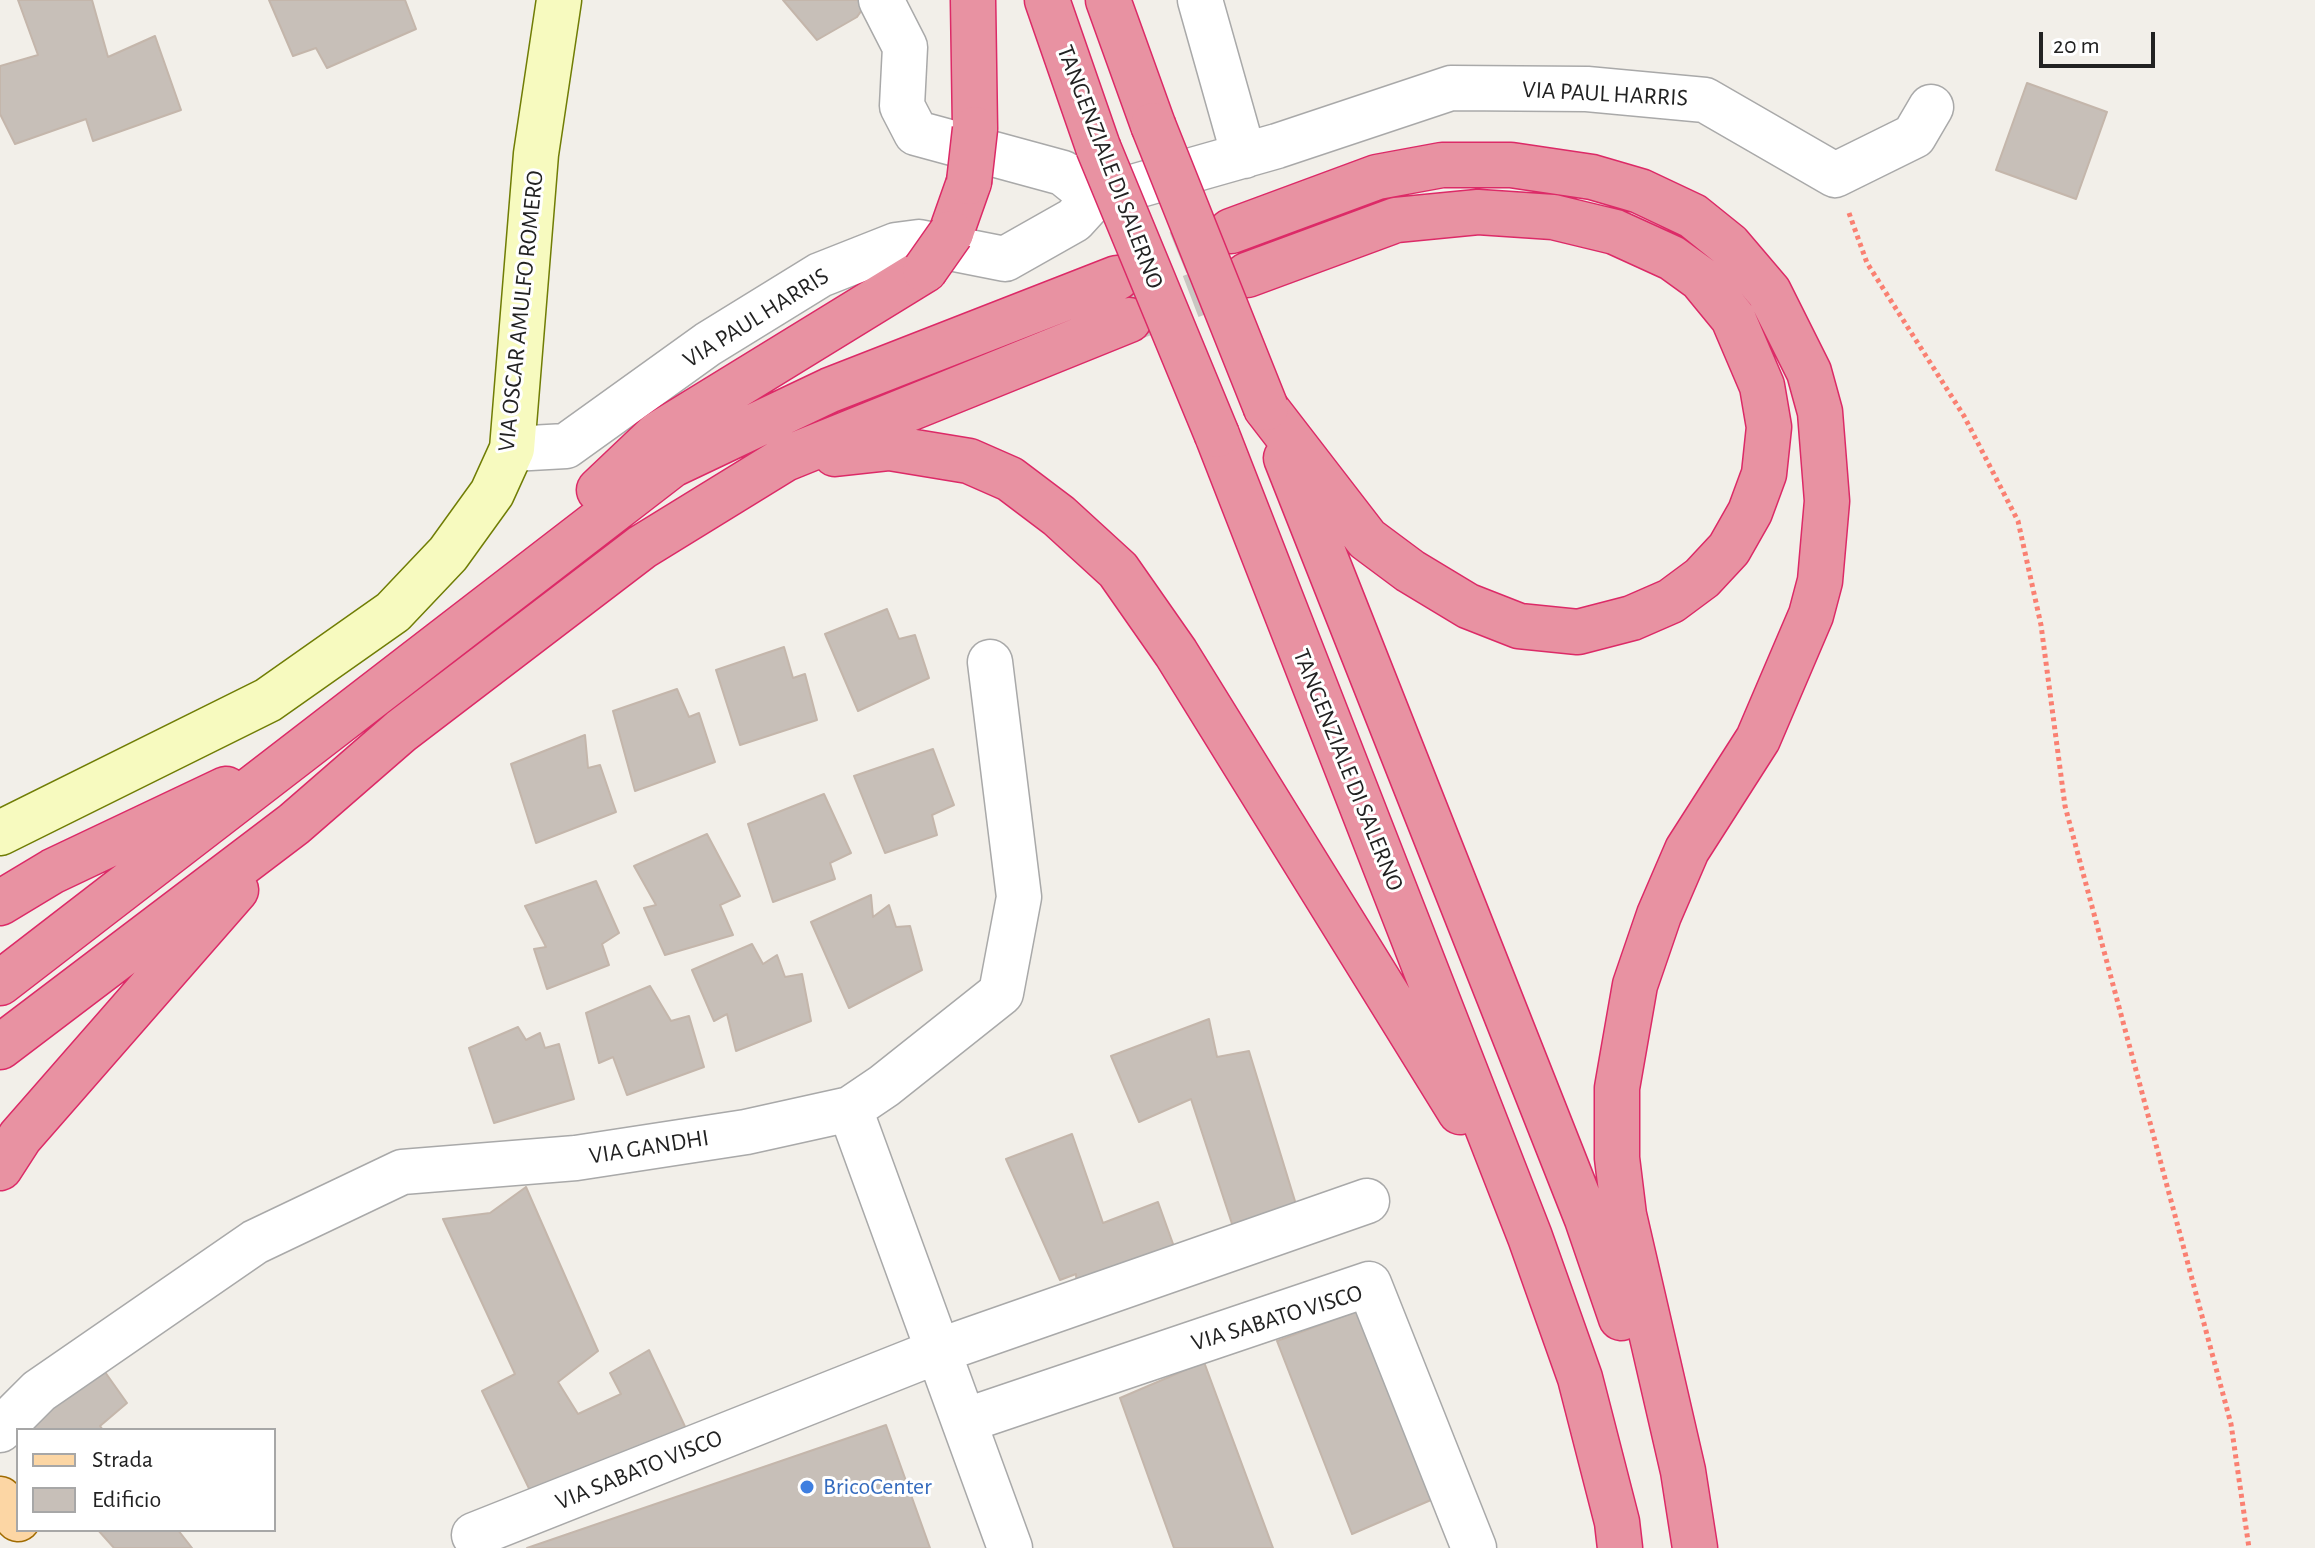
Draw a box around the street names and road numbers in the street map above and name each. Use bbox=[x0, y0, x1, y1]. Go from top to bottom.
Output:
street label: TANGENZIALE DI SALERNO bbox=[1050, 41, 1170, 293]
street label: VIA PAUL HARRIS bbox=[1521, 75, 1689, 113]
street label: VIA OSCAR AMULFO ROMERO bbox=[492, 169, 550, 453]
street label: VIA PAUL HARRIS bbox=[678, 262, 834, 374]
street label: TANGENZIALE DI SALERNO bbox=[1286, 645, 1410, 895]
street label: VIA GANDHI bbox=[587, 1123, 711, 1171]
street label: VIA SABATO VISCO bbox=[1188, 1278, 1366, 1358]
street label: VIA SABATO VISCO bbox=[551, 1423, 727, 1517]

